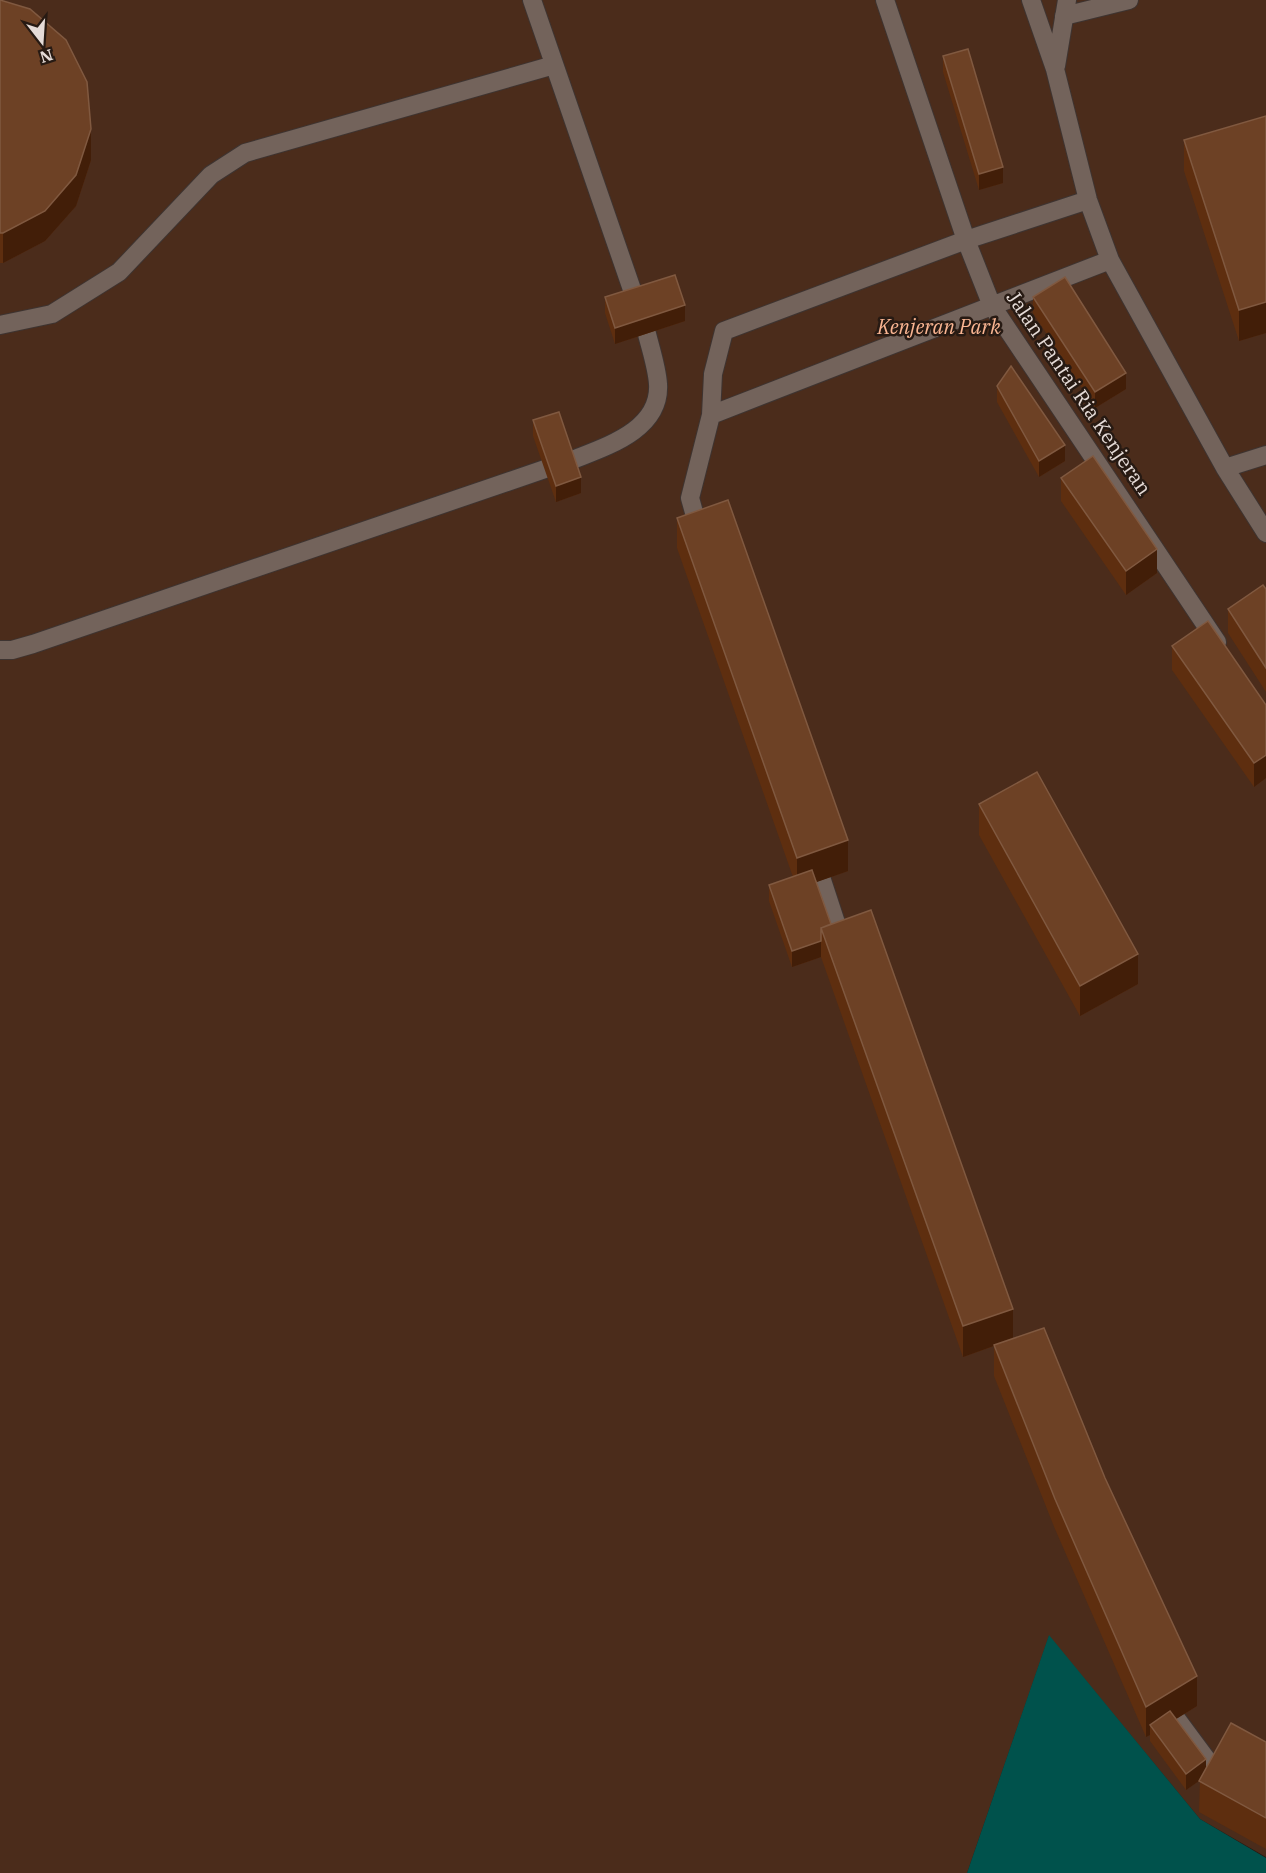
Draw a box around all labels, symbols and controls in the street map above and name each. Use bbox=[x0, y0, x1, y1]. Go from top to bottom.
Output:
north arrow bbox=[12, 12, 72, 72]
text: N bbox=[37, 45, 55, 68]
street label: Jalan Pantai Ria Kenjeran bbox=[1001, 285, 1158, 500]
park label: Kenjeran Park bbox=[876, 313, 1001, 340]

